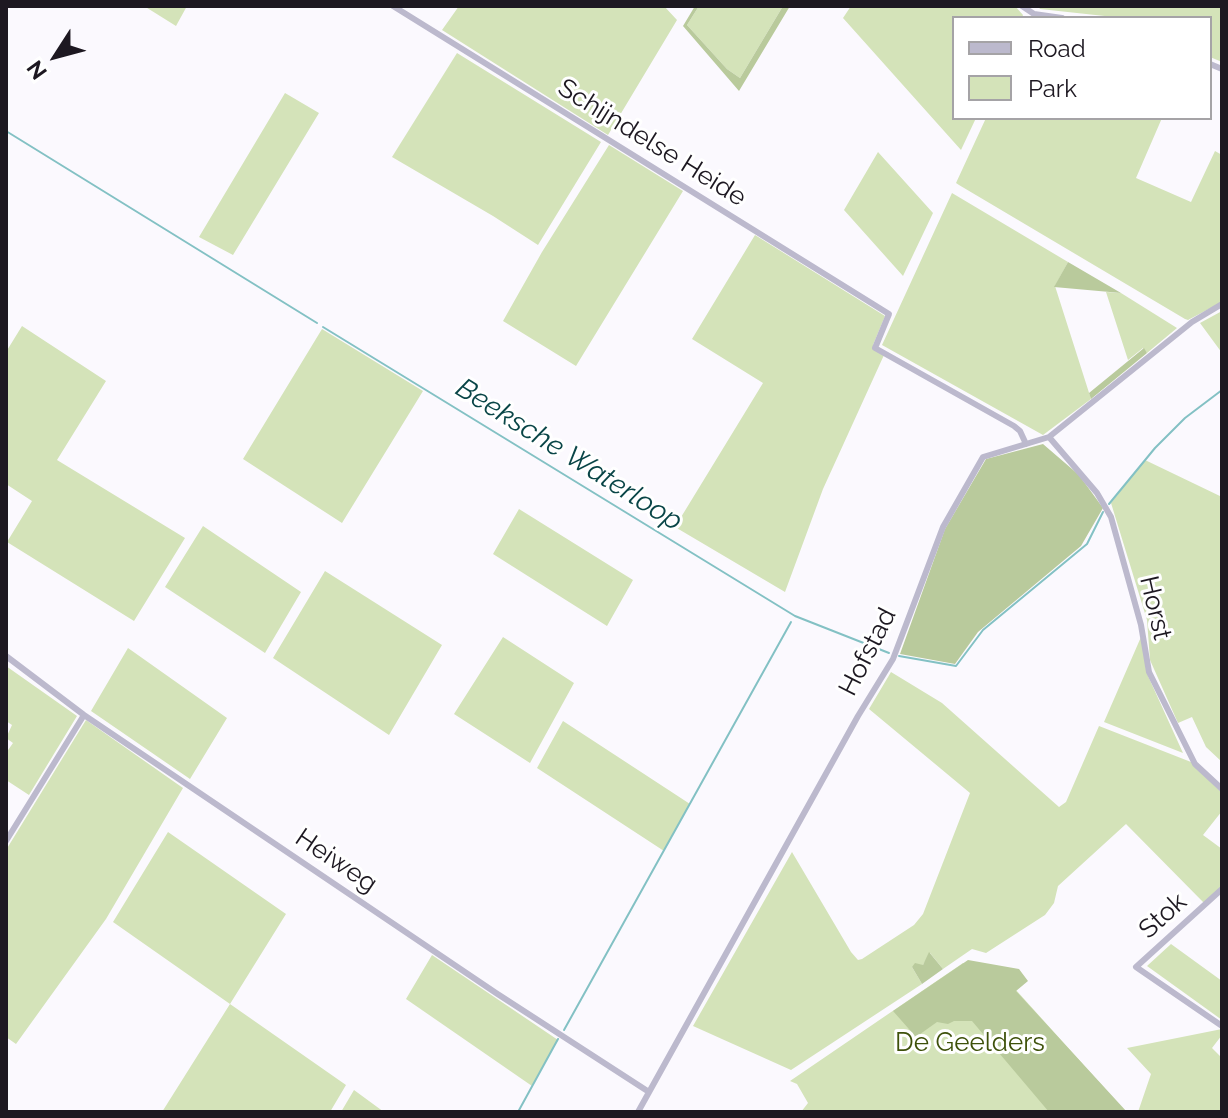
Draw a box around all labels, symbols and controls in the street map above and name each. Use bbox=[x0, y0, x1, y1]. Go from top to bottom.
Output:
north arrow bbox=[16, 16, 96, 96]
legend bbox=[952, 16, 1212, 120]
text: Road bbox=[1028, 34, 1086, 63]
text: N bbox=[21, 56, 52, 85]
street label: Schijndelse Heide bbox=[552, 72, 752, 214]
text: Park bbox=[1028, 74, 1077, 103]
water label: Beeksche Waterloop bbox=[450, 372, 688, 538]
street label: Horst bbox=[1133, 573, 1177, 643]
street label: Hofstad bbox=[833, 603, 903, 701]
street label: Heiweg bbox=[289, 822, 383, 900]
street label: Stok bbox=[1133, 887, 1193, 945]
park label: De Geelders bbox=[895, 1027, 1045, 1059]

